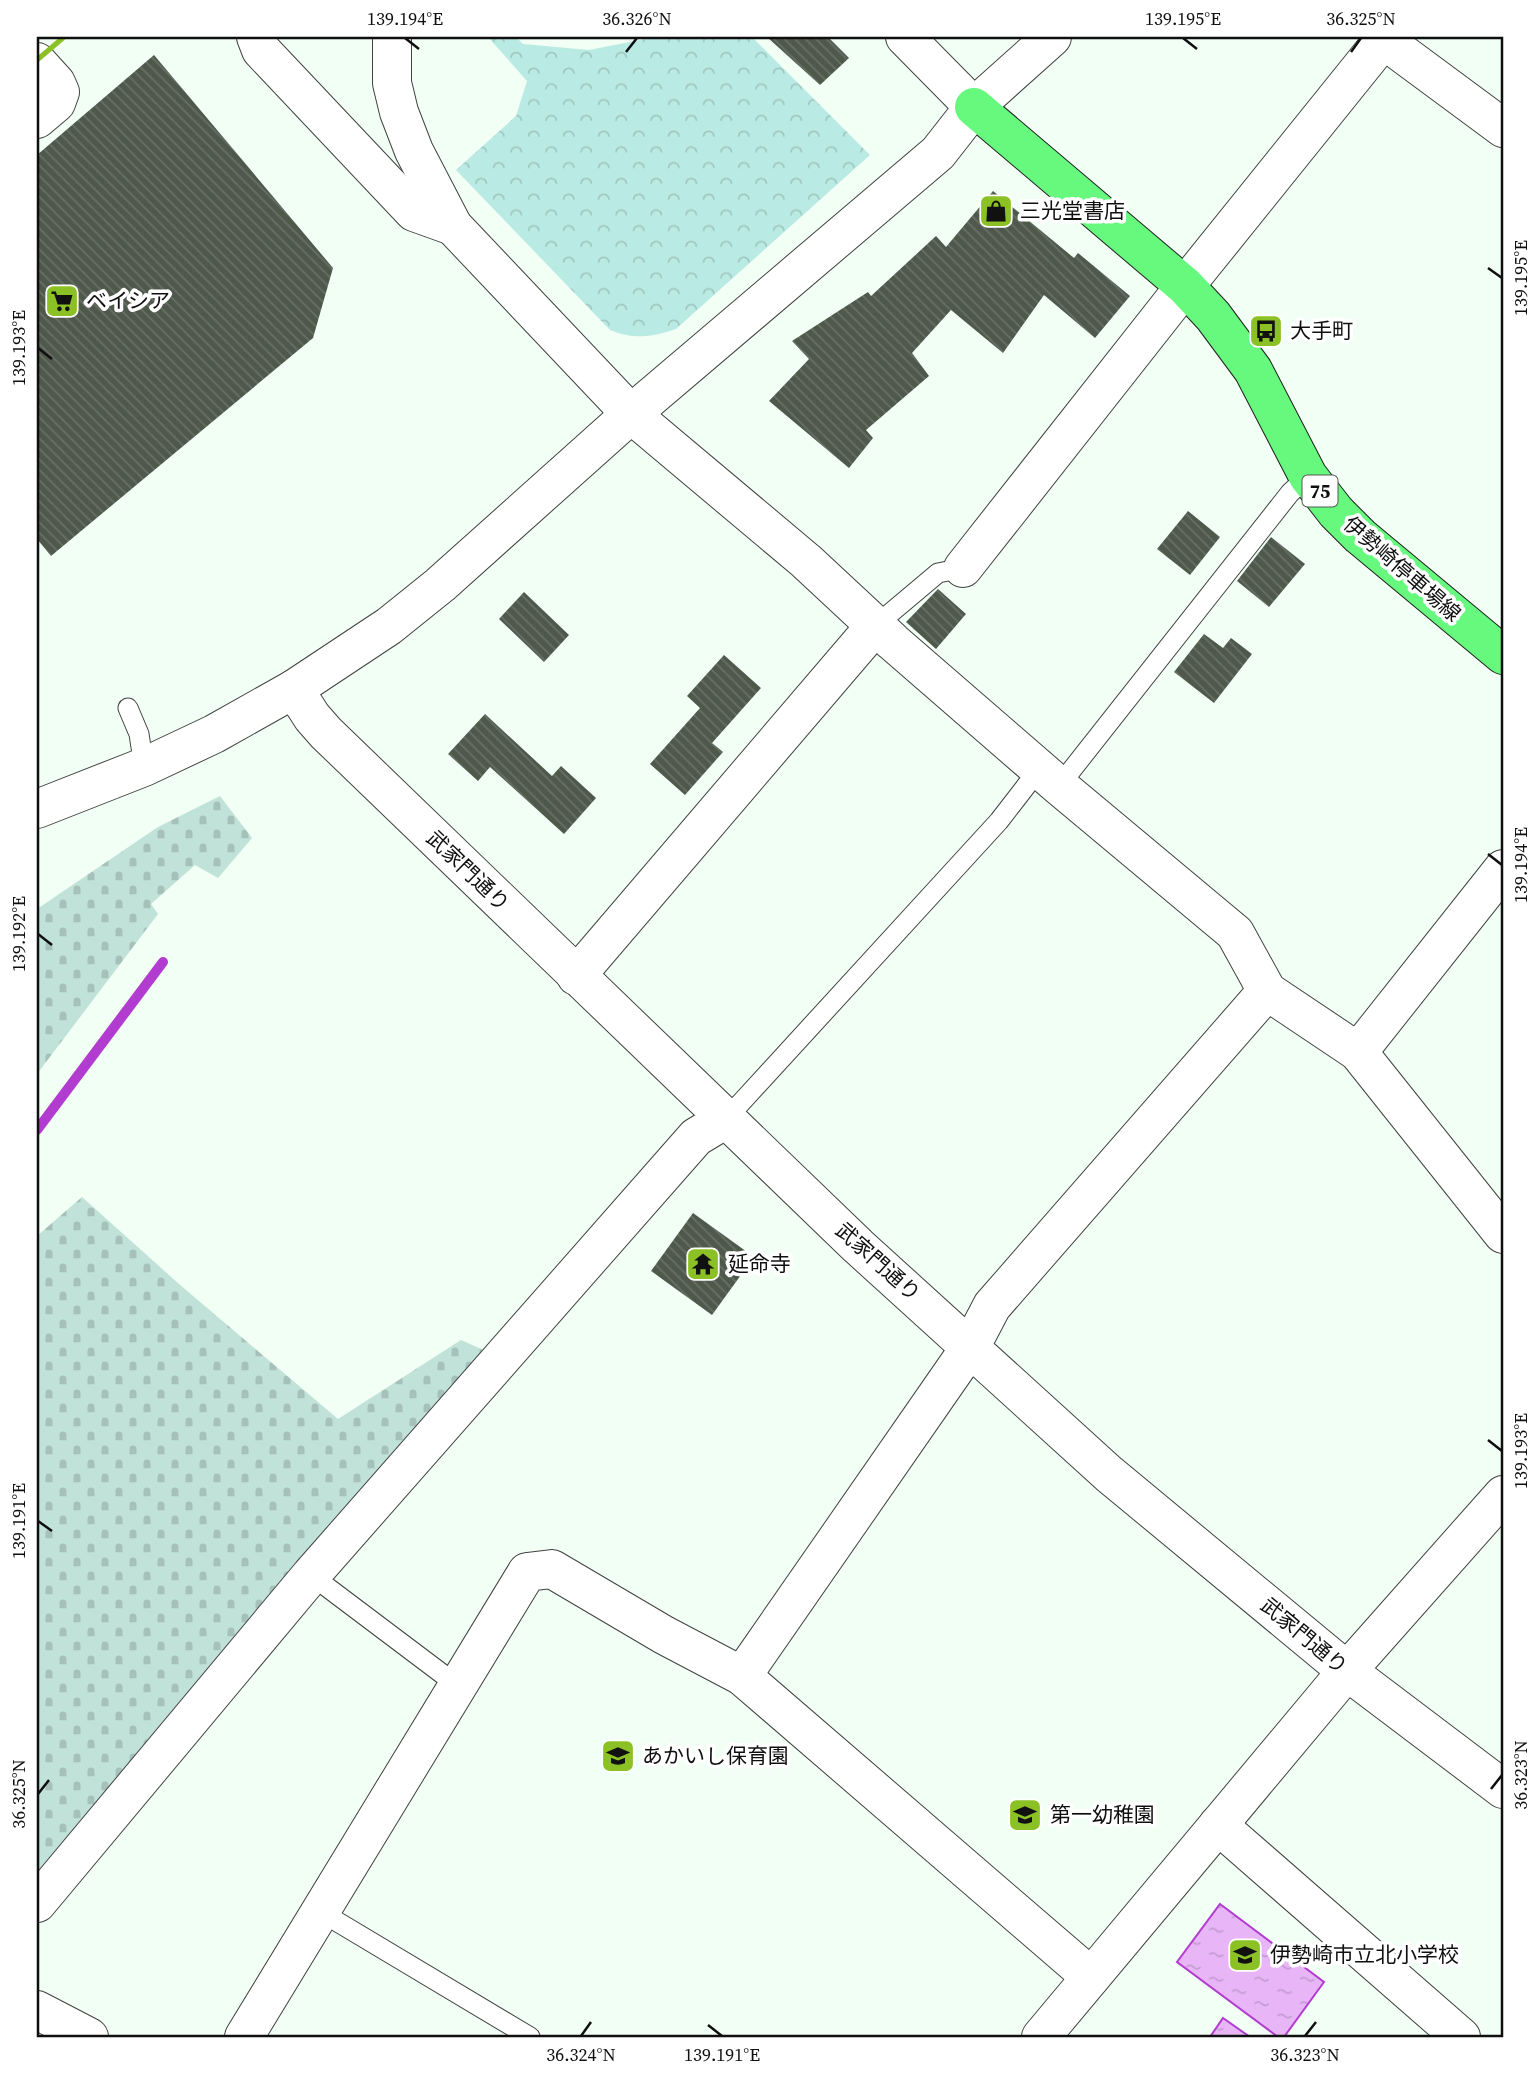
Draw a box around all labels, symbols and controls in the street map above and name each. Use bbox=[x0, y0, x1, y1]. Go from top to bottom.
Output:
text: 139.194°E bbox=[367, 6, 443, 31]
text: 36.326°N bbox=[602, 6, 672, 31]
text: 139.195°E bbox=[1145, 6, 1221, 31]
text: 36.325°N bbox=[1326, 6, 1396, 31]
shop icon: 三光堂書店 bbox=[977, 192, 1015, 230]
place label: 三光堂書店 bbox=[1020, 196, 1125, 225]
text: 139.195°E bbox=[1508, 240, 1533, 316]
supermarket icon: ベイシア bbox=[43, 282, 81, 320]
place label: ベイシア bbox=[86, 286, 170, 315]
text: 139.193°E bbox=[6, 310, 31, 386]
bus stop icon: 大手町 bbox=[1247, 312, 1285, 350]
place label: 大手町 bbox=[1290, 316, 1353, 345]
road number: 75 bbox=[1302, 476, 1338, 506]
street label: 伊勢崎停車場線 bbox=[1337, 509, 1467, 628]
street label: 武家門通り bbox=[421, 824, 516, 918]
text: 139.194°E bbox=[1508, 827, 1533, 903]
text: 139.192°E bbox=[6, 896, 31, 972]
street label: 武家門通り bbox=[830, 1216, 927, 1308]
temple icon: 延命寺 bbox=[684, 1245, 722, 1283]
place label: 延命寺 bbox=[728, 1249, 791, 1278]
text: 139.193°E bbox=[1508, 1413, 1533, 1489]
text: 139.191°E bbox=[6, 1483, 31, 1559]
street label: 武家門通り bbox=[1255, 1591, 1354, 1680]
school or university icon: あかいし保育園 bbox=[599, 1737, 637, 1775]
text: 36.323°N bbox=[1508, 1740, 1533, 1810]
place label: あかいし保育園 bbox=[642, 1741, 789, 1770]
text: 36.325°N bbox=[6, 1759, 31, 1829]
school or university icon: 第一幼稚園 bbox=[1006, 1796, 1044, 1834]
place label: 第一幼稚園 bbox=[1050, 1800, 1155, 1829]
school or university icon: 伊勢崎市立北小学校 bbox=[1226, 1936, 1264, 1974]
place label: 伊勢崎市立北小学校 bbox=[1270, 1940, 1459, 1969]
text: 36.324°N bbox=[546, 2042, 616, 2067]
text: 139.191°E bbox=[684, 2042, 760, 2067]
text: 36.323°N bbox=[1270, 2042, 1340, 2067]

